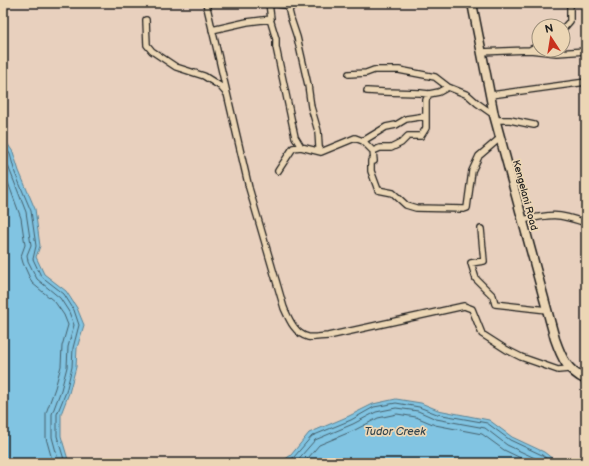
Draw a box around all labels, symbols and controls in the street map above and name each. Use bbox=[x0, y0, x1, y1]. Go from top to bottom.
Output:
north arrow bbox=[531, 18, 571, 58]
text: N bbox=[544, 21, 554, 36]
street label: Kengelani Road bbox=[510, 159, 540, 232]
water label: Tudor Creek bbox=[364, 425, 426, 438]

